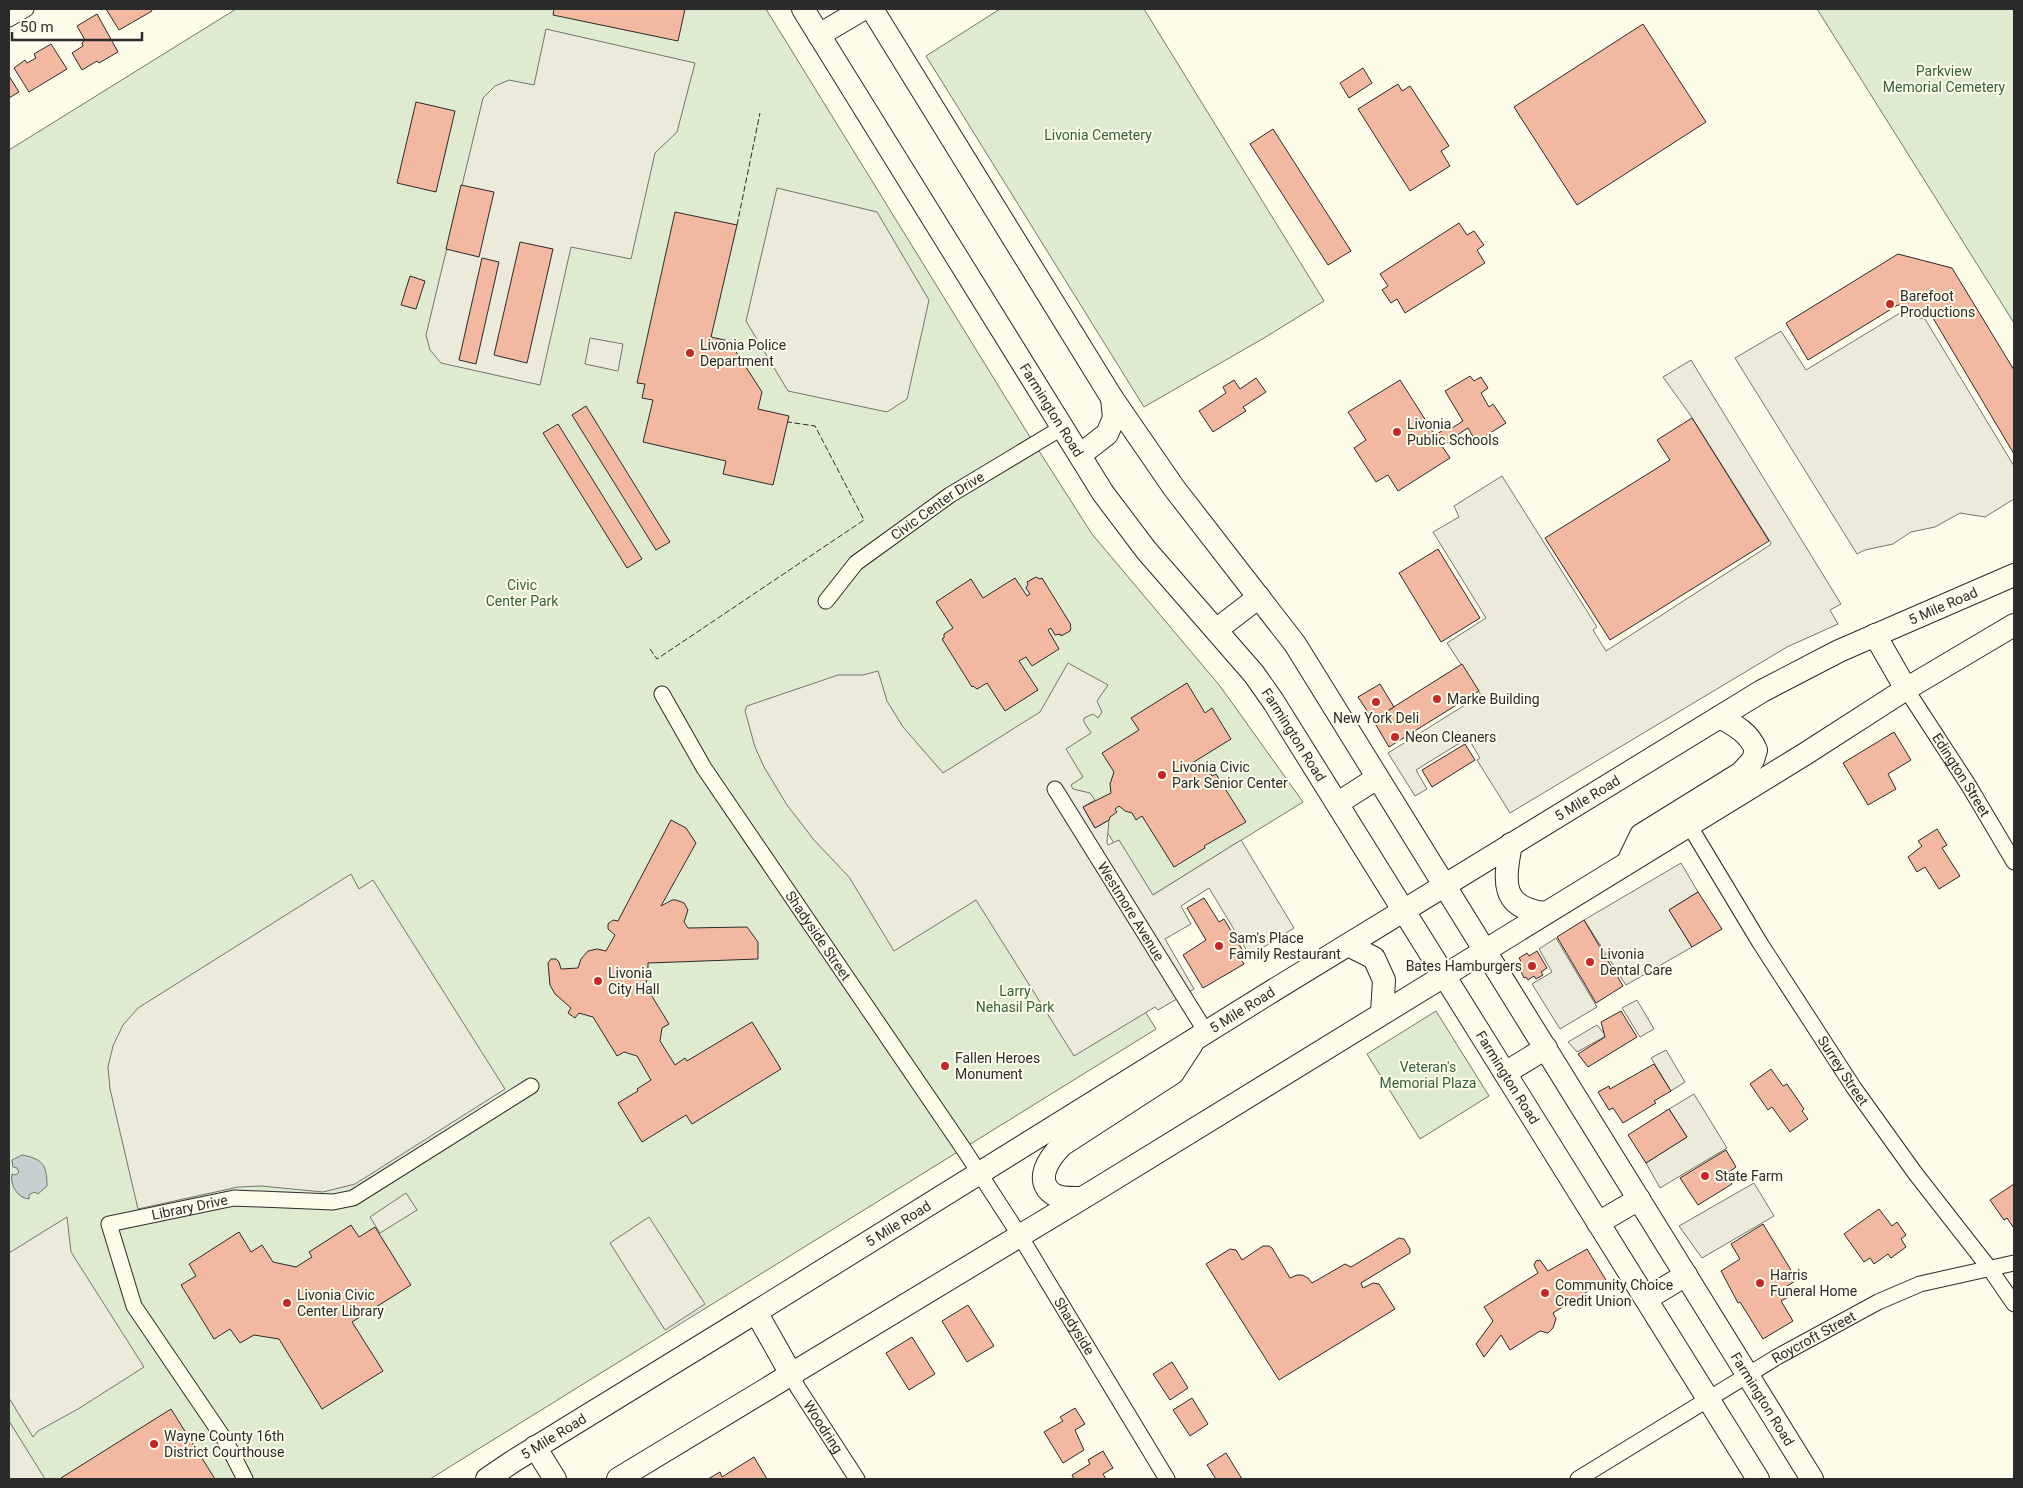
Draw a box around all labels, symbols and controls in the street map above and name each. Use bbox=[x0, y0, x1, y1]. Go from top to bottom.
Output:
scale bar bbox=[12, 10, 142, 42]
text: 50 m bbox=[20, 18, 54, 36]
park label: Parkview Memorial Cemetery bbox=[1883, 63, 2006, 95]
park label: Livonia Cemetery bbox=[1044, 127, 1152, 143]
place label: Barefoot Productions bbox=[1900, 288, 1975, 320]
marker: Barefoot Productions bbox=[1884, 298, 1896, 310]
place label: Livonia Police Department bbox=[700, 337, 786, 369]
marker: Livonia Police Department bbox=[684, 347, 696, 359]
street label: Farmington Road bbox=[1017, 360, 1087, 460]
place label: Livonia Public Schools bbox=[1407, 416, 1499, 448]
marker: Livonia Public Schools bbox=[1391, 426, 1403, 438]
street label: Civic Center Drive bbox=[888, 468, 987, 543]
park label: Civic Center Park bbox=[486, 577, 559, 609]
street label: 5 Mile Road bbox=[1906, 584, 1980, 628]
street label: Farmington Road bbox=[1259, 685, 1329, 784]
place label: Marke Building bbox=[1447, 691, 1540, 707]
marker: Marke Building bbox=[1431, 693, 1443, 705]
marker: New York Deli bbox=[1370, 696, 1382, 708]
place label: New York Deli bbox=[1333, 710, 1419, 726]
place label: Neon Cleaners bbox=[1405, 729, 1496, 745]
street label: Edington Street bbox=[1929, 730, 1993, 820]
marker: Neon Cleaners bbox=[1389, 731, 1401, 743]
place label: Livonia Civic Park Senior Center bbox=[1172, 759, 1288, 791]
marker: Livonia Civic Park Senior Center bbox=[1156, 769, 1168, 781]
street label: 5 Mile Road bbox=[1552, 772, 1623, 824]
street label: Westmore Avenue bbox=[1094, 859, 1168, 964]
street label: Shadyside Street bbox=[782, 888, 855, 984]
place label: Sam's Place Family Restaurant bbox=[1229, 930, 1341, 962]
marker: Sam's Place Family Restaurant bbox=[1213, 940, 1225, 952]
place label: Livonia Dental Care bbox=[1600, 946, 1672, 978]
marker: Livonia Dental Care bbox=[1584, 956, 1596, 968]
place label: Bates Hamburgers bbox=[1406, 958, 1522, 974]
marker: Bates Hamburgers bbox=[1526, 960, 1538, 972]
place label: Livonia City Hall bbox=[608, 965, 660, 997]
marker: Livonia City Hall bbox=[592, 975, 604, 987]
park label: Larry Nehasil Park bbox=[976, 983, 1055, 1015]
street label: 5 Mile Road bbox=[1207, 984, 1278, 1036]
street label: Farmington Road bbox=[1473, 1028, 1543, 1127]
street label: Surrey Street bbox=[1814, 1033, 1872, 1109]
place label: Fallen Heroes Monument bbox=[955, 1050, 1040, 1082]
park label: Veteran's Memorial Plaza bbox=[1380, 1059, 1476, 1091]
marker: Fallen Heroes Monument bbox=[939, 1060, 951, 1072]
place label: State Farm bbox=[1715, 1168, 1783, 1184]
marker: State Farm bbox=[1699, 1170, 1711, 1182]
street label: Library Drive bbox=[150, 1191, 229, 1223]
street label: 5 Mile Road bbox=[863, 1197, 934, 1250]
place label: Harris Funeral Home bbox=[1770, 1267, 1857, 1299]
place label: Community Choice Credit Union bbox=[1555, 1277, 1673, 1309]
marker: Harris Funeral Home bbox=[1754, 1277, 1766, 1289]
place label: Livonia Civic Center Library bbox=[297, 1287, 384, 1319]
marker: Community Choice Credit Union bbox=[1539, 1287, 1551, 1299]
street label: Shadyside bbox=[1051, 1294, 1098, 1358]
marker: Livonia Civic Center Library bbox=[281, 1297, 293, 1309]
street label: Roycroft Street bbox=[1769, 1308, 1859, 1366]
street label: Farmington Road bbox=[1728, 1349, 1798, 1449]
street label: Woodring bbox=[800, 1397, 846, 1456]
street label: 5 Mile Road bbox=[518, 1410, 589, 1463]
place label: Wayne County 16th District Courthouse bbox=[164, 1428, 284, 1460]
marker: Wayne County 16th District Courthouse bbox=[148, 1438, 160, 1450]

